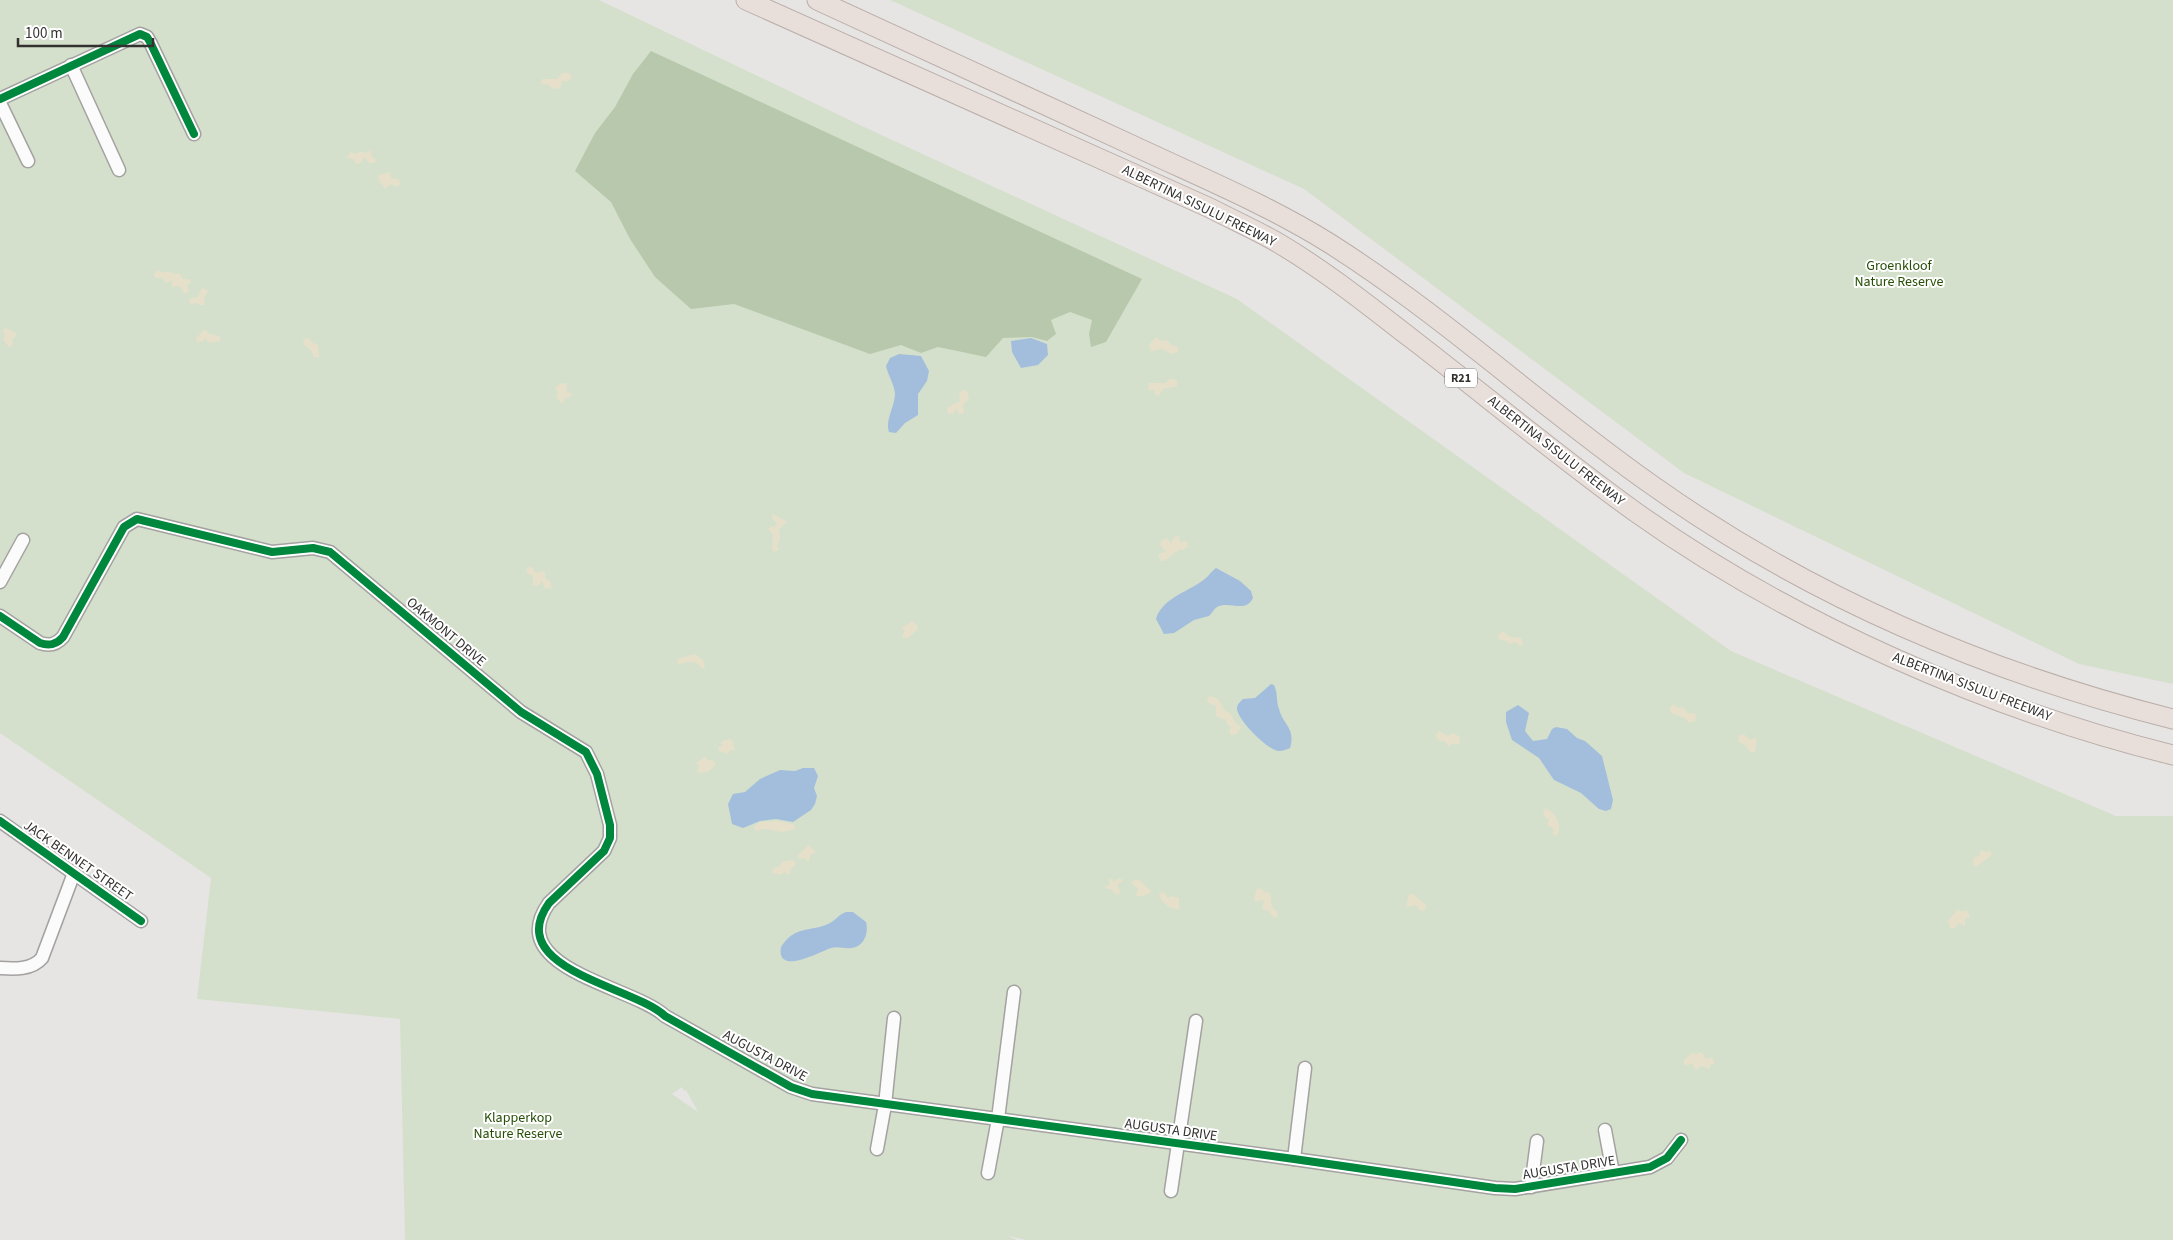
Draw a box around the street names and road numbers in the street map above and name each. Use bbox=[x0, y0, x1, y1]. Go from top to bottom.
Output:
street label: ALBERTINA SISULU FREEWAY bbox=[1119, 160, 1280, 252]
road number: R21 bbox=[1445, 368, 1477, 388]
street label: ALBERTINA SISULU FREEWAY bbox=[1483, 391, 1629, 511]
street label: OAKMONT DRIVE bbox=[402, 593, 490, 671]
street label: ALBERTINA SISULU FREEWAY bbox=[1889, 647, 2055, 727]
street label: JACK BENNET STREET bbox=[19, 816, 137, 907]
street label: AUGUSTA DRIVE bbox=[719, 1025, 811, 1087]
street label: AUGUSTA DRIVE bbox=[1123, 1114, 1219, 1146]
street label: AUGUSTA DRIVE bbox=[1521, 1151, 1617, 1185]

